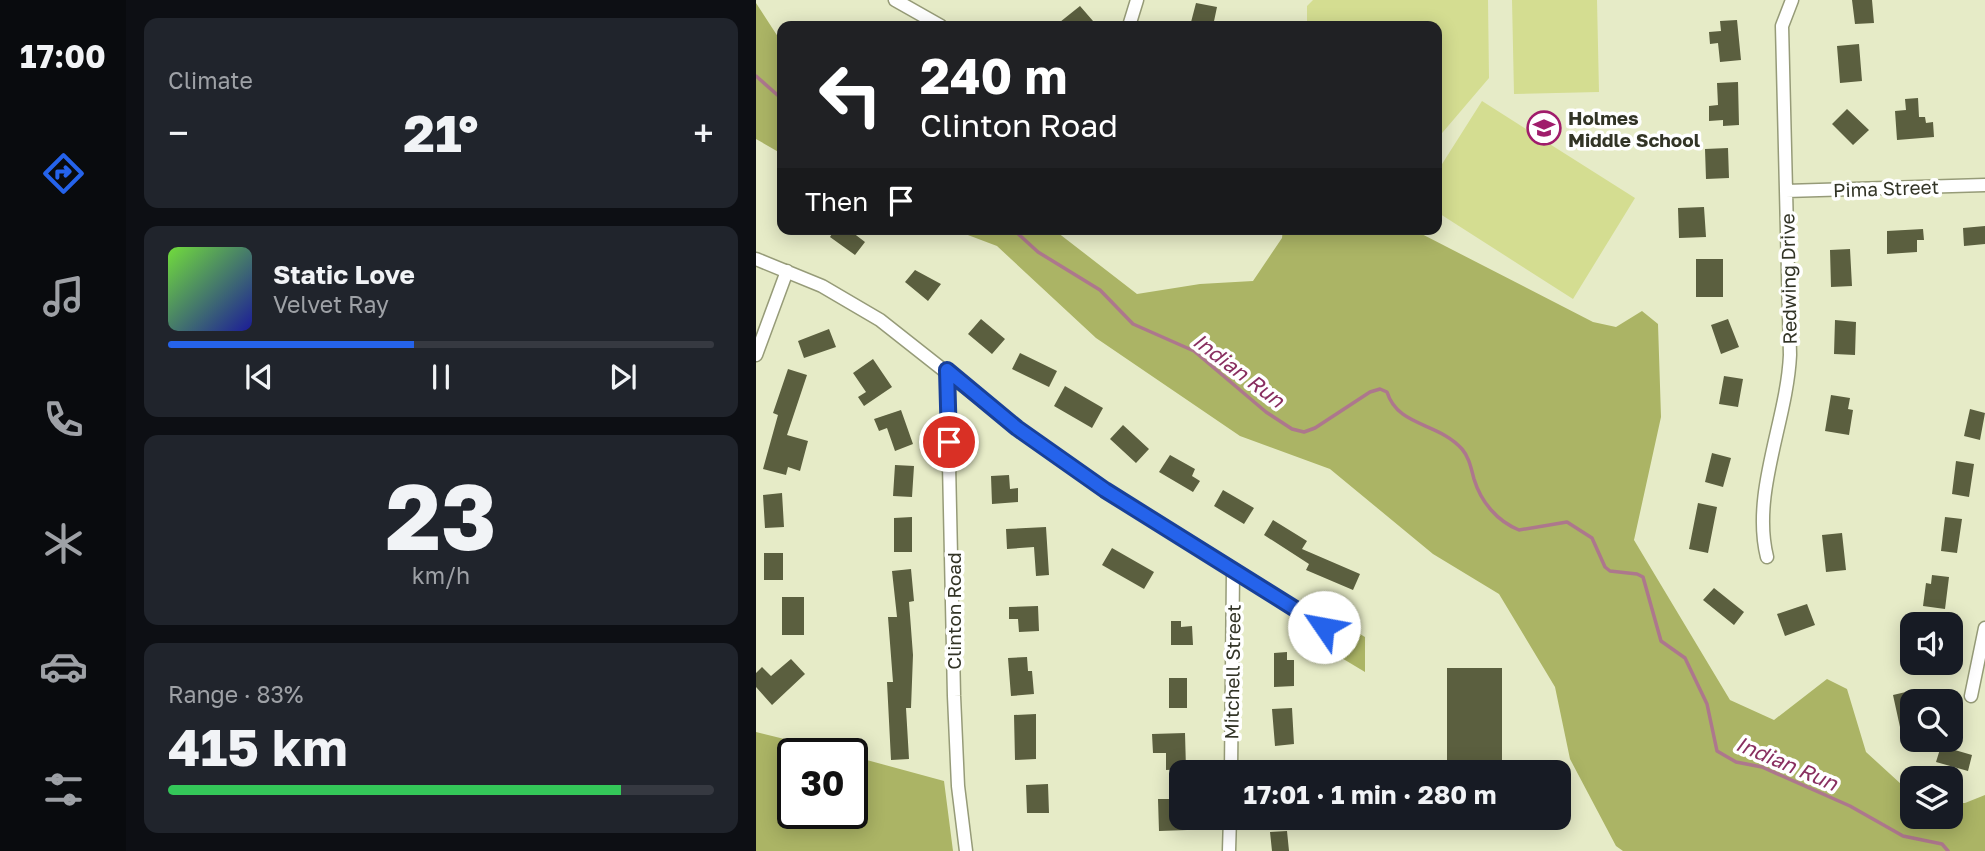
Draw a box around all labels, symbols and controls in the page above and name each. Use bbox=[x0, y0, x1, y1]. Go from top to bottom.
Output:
text: 17:00 bbox=[20, 37, 106, 75]
text: 240 m bbox=[920, 46, 1068, 105]
icon: left bbox=[805, 49, 896, 140]
text: Climate bbox=[168, 66, 253, 94]
text: 21° bbox=[403, 101, 479, 163]
text: Clinton Road bbox=[920, 106, 1118, 144]
place label: Holmes Middle School bbox=[1568, 106, 1700, 151]
school or university icon: Holmes Middle School bbox=[1525, 109, 1563, 147]
text: − bbox=[168, 110, 189, 155]
text: + bbox=[693, 110, 714, 155]
icon: directions bbox=[39, 149, 88, 198]
street label: Pima Street bbox=[1833, 175, 1939, 201]
icon: arrive bbox=[882, 182, 920, 220]
text: Then bbox=[805, 186, 868, 217]
street label: Redwing Drive bbox=[1775, 213, 1801, 345]
text: Static Love bbox=[273, 259, 415, 290]
icon: music bbox=[39, 272, 88, 321]
text: Velvet Ray bbox=[273, 290, 389, 318]
water label: Indian Run bbox=[1188, 327, 1291, 413]
icon: previous bbox=[240, 358, 278, 396]
icon: pause bbox=[422, 358, 460, 396]
icon: next bbox=[604, 358, 642, 396]
icon: phone bbox=[39, 395, 88, 444]
pin bbox=[919, 412, 979, 472]
icon: arrive bbox=[930, 423, 968, 461]
text: 23 bbox=[385, 461, 497, 570]
icon: climate bbox=[39, 519, 88, 568]
street label: Clinton Road bbox=[942, 552, 965, 670]
text: km/h bbox=[412, 561, 470, 589]
position arrow bbox=[1287, 590, 1361, 664]
street label: Mitchell Street bbox=[1219, 604, 1245, 740]
map controls bbox=[1900, 612, 1963, 829]
button: sound bbox=[1900, 612, 1963, 675]
icon: car bbox=[39, 642, 88, 691]
text: Range · 83% bbox=[168, 680, 303, 708]
button: search bbox=[1900, 689, 1963, 752]
text: 415 km bbox=[168, 715, 348, 777]
water label: Indian Run bbox=[1732, 730, 1843, 796]
speed limit sign: 30 bbox=[777, 738, 868, 829]
icon: filters bbox=[39, 765, 88, 814]
button: layers bbox=[1900, 766, 1963, 829]
text: 17:01 · 1 min · 280 m bbox=[1244, 779, 1496, 810]

